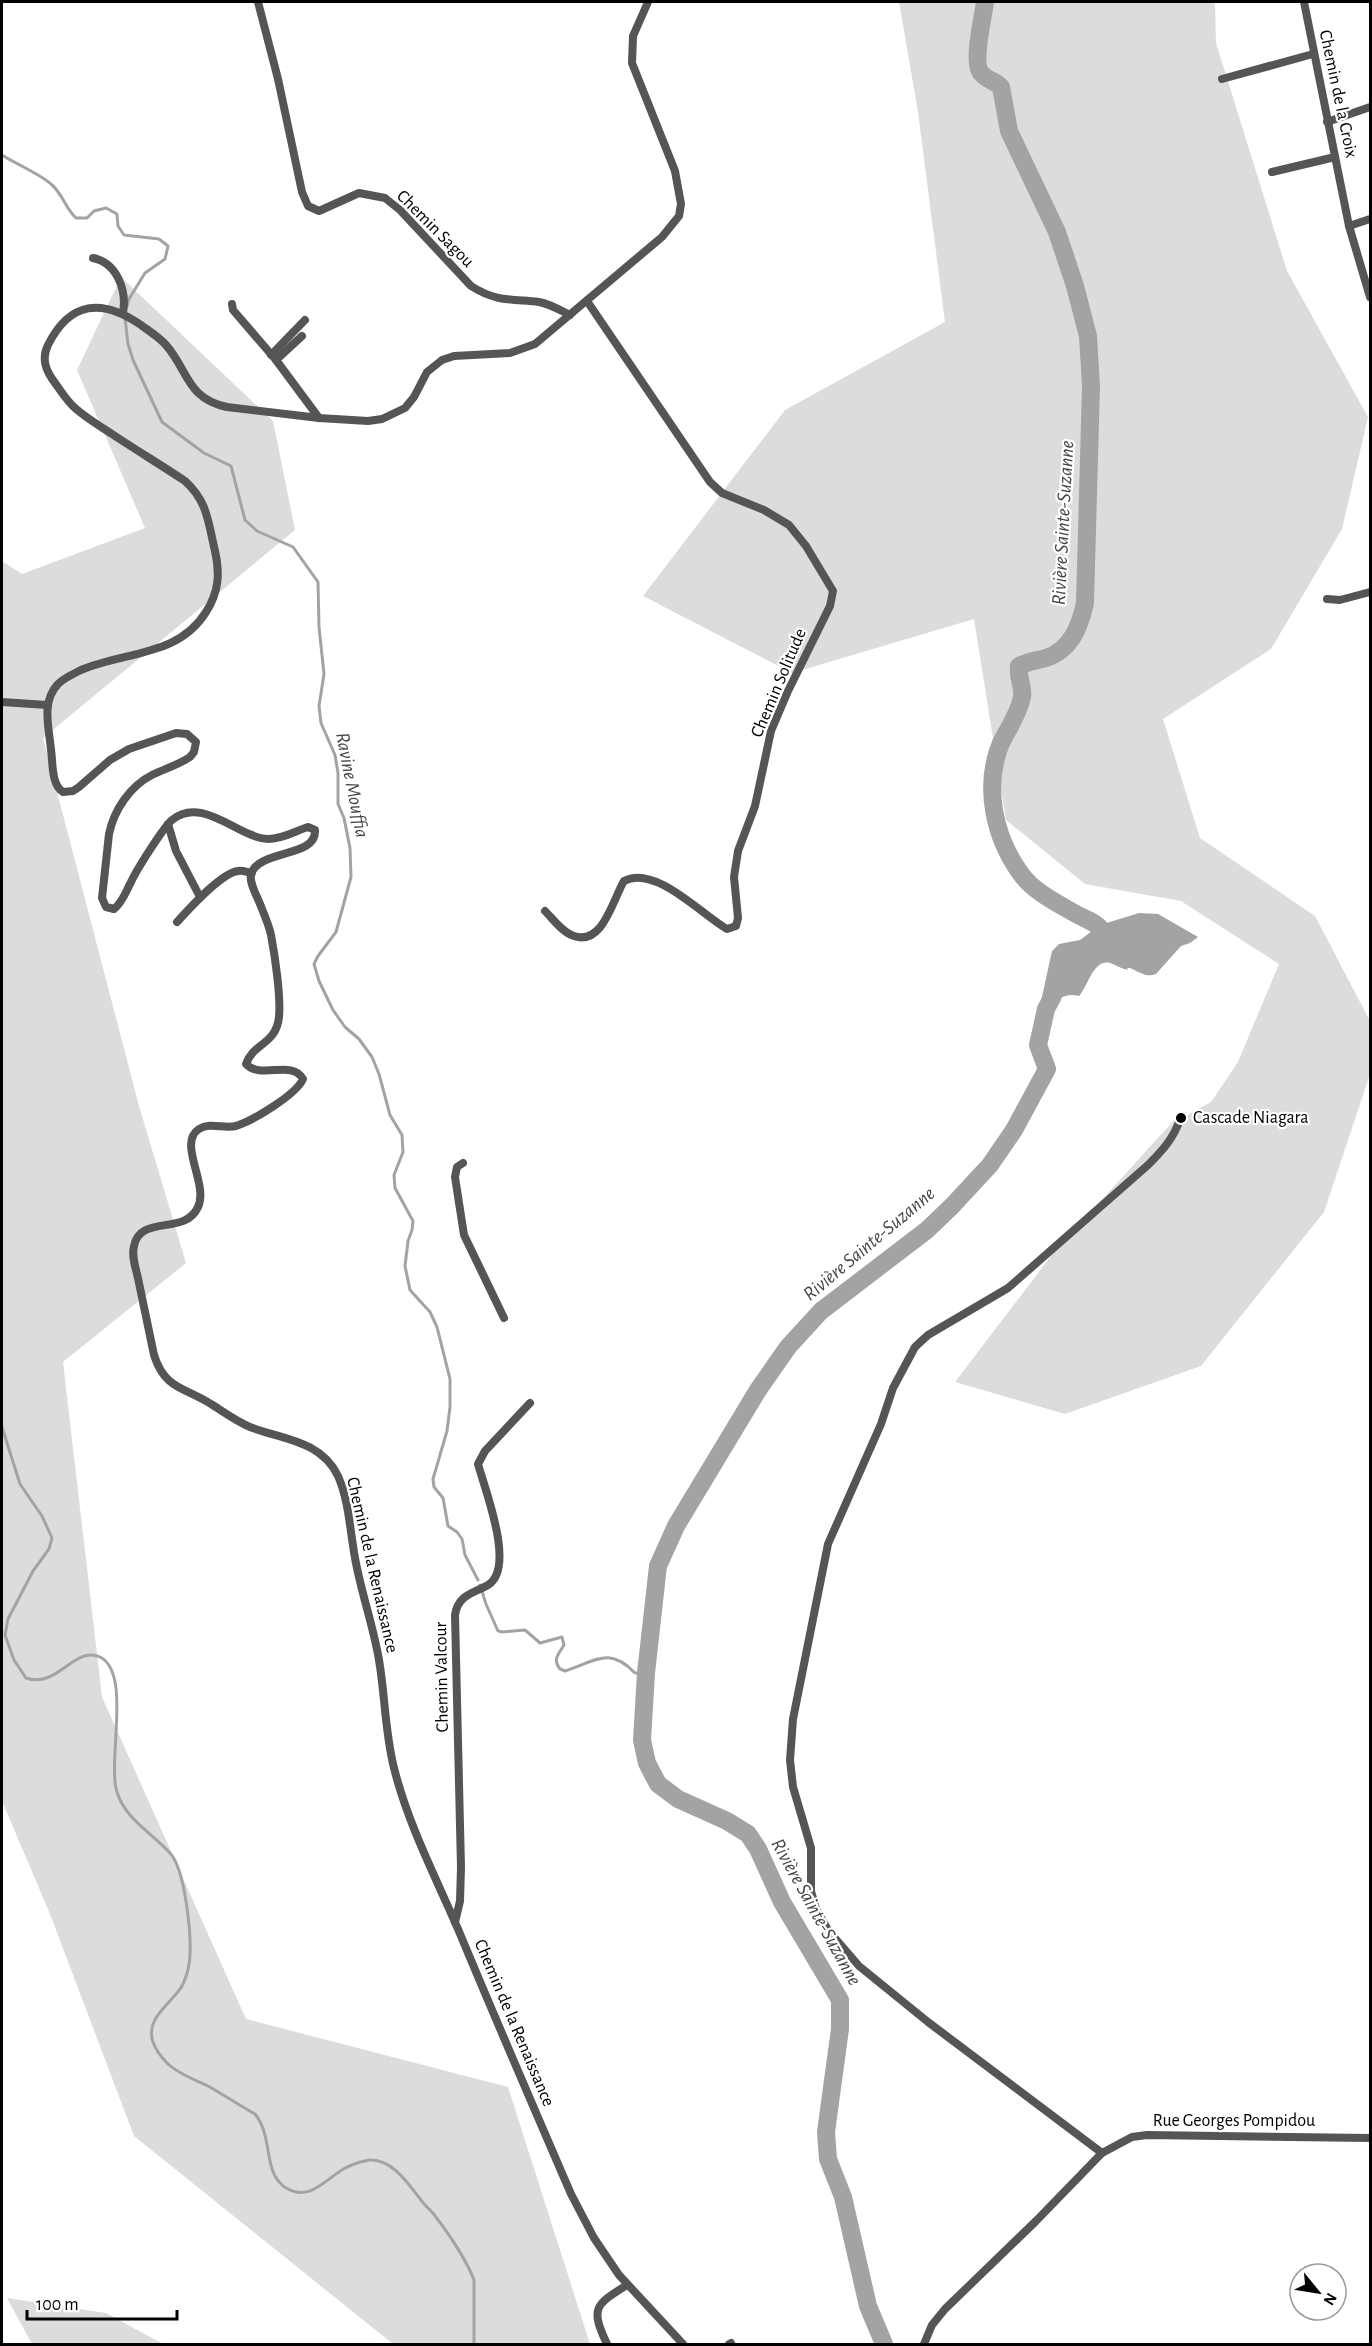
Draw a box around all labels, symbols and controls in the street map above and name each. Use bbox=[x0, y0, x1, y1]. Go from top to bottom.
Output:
street label: Chemin de la Croix bbox=[1316, 28, 1360, 160]
street label: Chemin Sagou bbox=[393, 187, 477, 271]
water label: Rivière Sainte-Suzanne bbox=[1049, 440, 1077, 606]
street label: Chemin Solitude bbox=[748, 626, 810, 740]
water label: Ravine Mouffia bbox=[332, 731, 372, 839]
place label: Cascade Niagara bbox=[1193, 1109, 1309, 1127]
marker: Cascade Niagara bbox=[1174, 1111, 1188, 1125]
water label: Rivière Sainte-Suzanne bbox=[799, 1183, 939, 1305]
street label: Chemin de la Renaissance bbox=[343, 1475, 401, 1655]
street label: Chemin Valcour bbox=[432, 1621, 452, 1732]
water label: Rivière Sainte-Suzanne bbox=[767, 1835, 865, 1989]
street label: Chemin de la Renaissance bbox=[471, 1937, 557, 2109]
street label: Rue Georges Pompidou bbox=[1153, 2112, 1315, 2130]
north arrow bbox=[1288, 2262, 1348, 2322]
scale bar bbox=[27, 2283, 177, 2321]
text: N bbox=[1320, 2290, 1340, 2308]
text: 100 m bbox=[36, 2296, 79, 2314]

